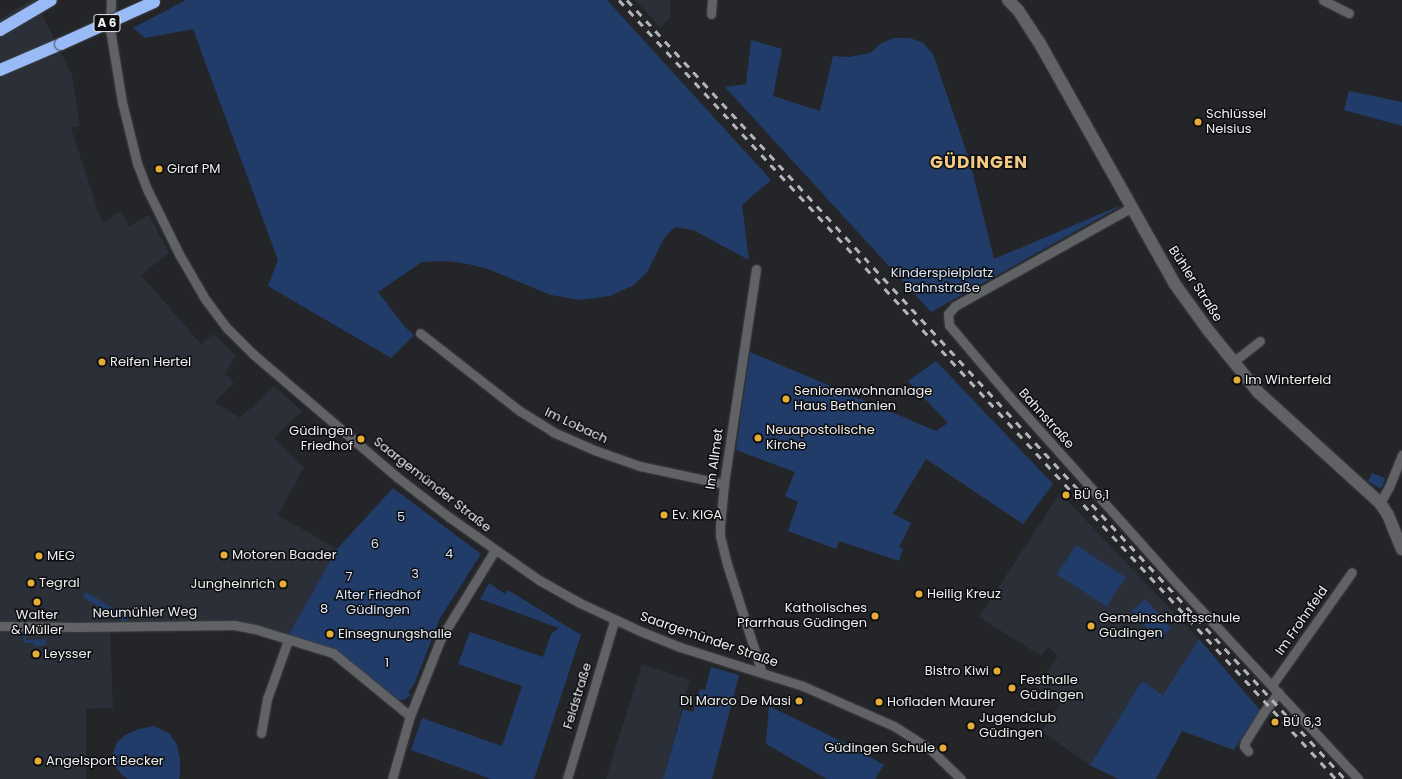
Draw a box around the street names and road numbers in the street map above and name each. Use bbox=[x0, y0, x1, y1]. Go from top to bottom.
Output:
road number: A 6 bbox=[93, 13, 121, 33]
street label: Bühler Straße bbox=[1165, 243, 1225, 325]
street label: Bahnstraße bbox=[1015, 386, 1077, 452]
street label: Im Lobach bbox=[542, 405, 610, 447]
street label: Im Allmet bbox=[703, 428, 727, 490]
street label: Saargemünder Straße bbox=[370, 434, 494, 536]
street label: Im Frohnfeld bbox=[1272, 583, 1332, 659]
street label: Neumühler Weg bbox=[93, 604, 197, 622]
street label: Saargemünder Straße bbox=[638, 609, 780, 671]
street label: Feldstraße bbox=[561, 661, 595, 731]

